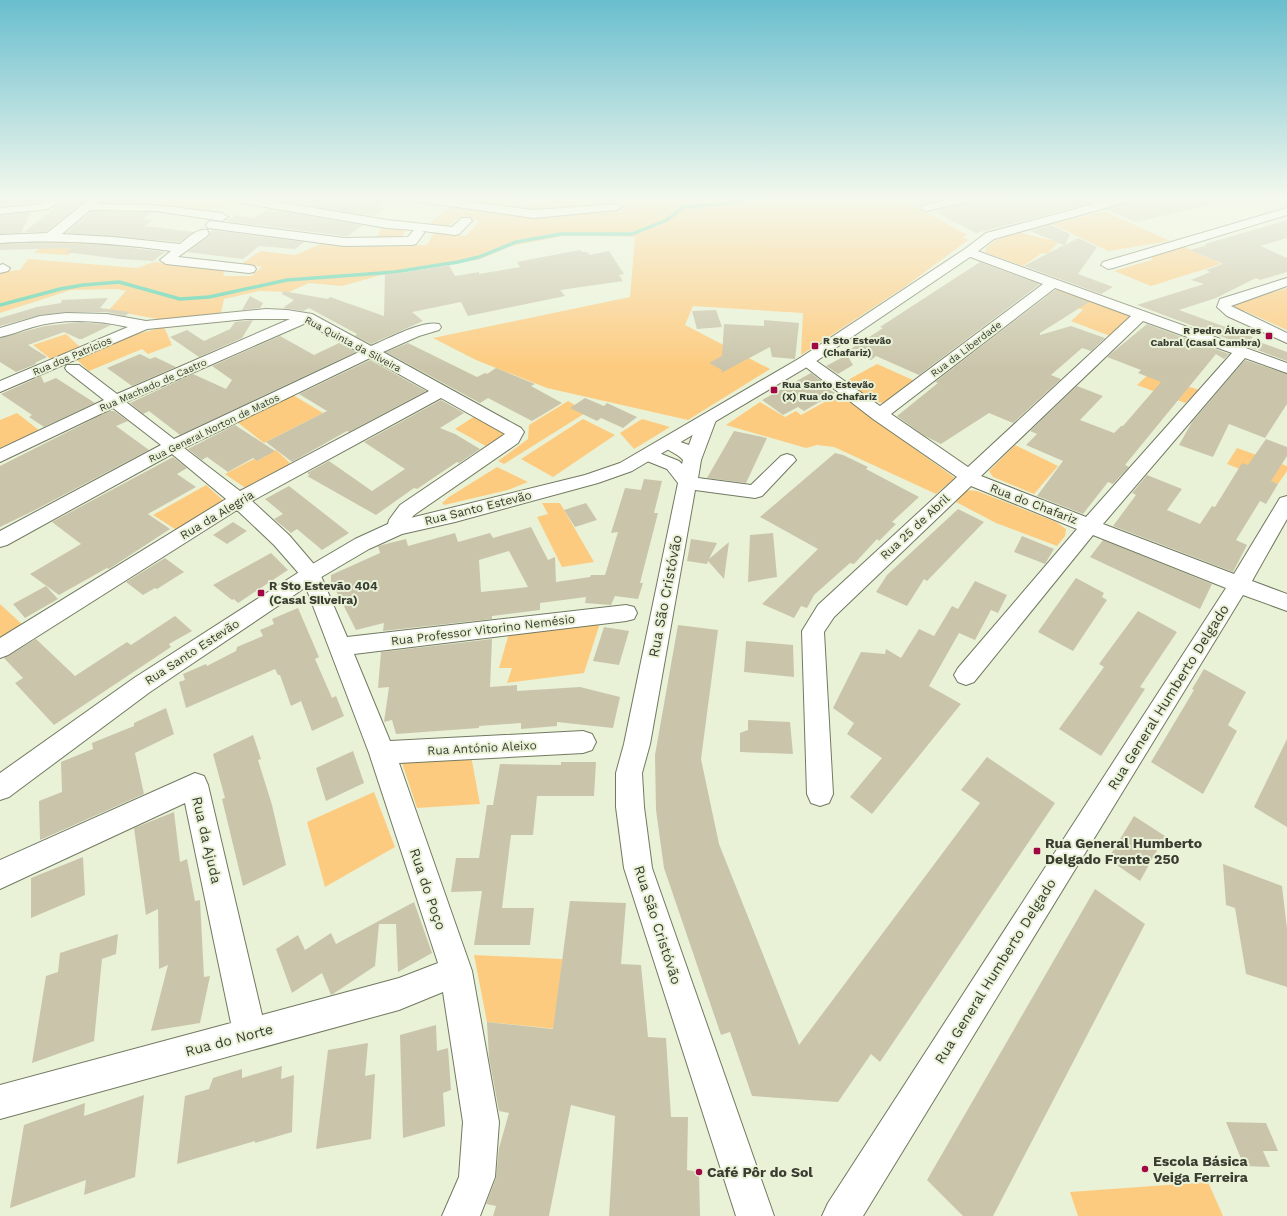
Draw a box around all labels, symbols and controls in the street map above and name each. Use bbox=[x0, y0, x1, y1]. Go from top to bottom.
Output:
street label: Rua Quinta da Silveira bbox=[303, 314, 403, 374]
street label: Rua da Liberdade bbox=[929, 319, 1004, 379]
place label: R Pedro Álvares Cabral (Casal Cambra) bbox=[1151, 325, 1262, 348]
marker: R Pedro Álvares Cabral (Casal Cambra) bbox=[1264, 331, 1274, 341]
street label: Rua dos Patrícios bbox=[31, 334, 113, 378]
place label: R Sto Estevão (Chafariz) bbox=[823, 335, 891, 358]
marker: R Sto Estevão (Chafariz) bbox=[810, 341, 820, 351]
street label: Rua Machado de Castro bbox=[98, 356, 208, 414]
place label: Rua Santo Estevão (X) Rua do Chafariz bbox=[782, 379, 877, 402]
marker: Rua Santo Estevão (X) Rua do Chafariz bbox=[769, 385, 779, 395]
street label: Rua General Norton de Matos bbox=[147, 392, 281, 464]
street label: Rua do Chafariz bbox=[988, 481, 1080, 527]
street label: Rua da Alegria bbox=[178, 487, 256, 542]
street label: Rua Santo Estevão bbox=[423, 488, 533, 528]
street label: Rua 25 de Abril bbox=[878, 491, 953, 563]
street label: Rua São Cristóvão bbox=[645, 534, 685, 658]
place label: R Sto Estevão 404 (Casal Silveira) bbox=[269, 579, 378, 607]
marker: R Sto Estevão 404 (Casal Silveira) bbox=[256, 588, 266, 598]
street label: Rua General Humberto Delgado bbox=[1104, 601, 1232, 793]
street label: Rua Professor Vitorino Nemésio bbox=[390, 612, 576, 648]
street label: Rua Santo Estevão bbox=[142, 616, 242, 688]
street label: Rua António Aleixo bbox=[427, 738, 537, 758]
street label: Rua da Ajuda bbox=[189, 795, 225, 885]
place label: Rua General Humberto Delgado Frente 250 bbox=[1045, 835, 1202, 867]
street label: Rua do Poço bbox=[407, 846, 449, 932]
marker: Rua General Humberto Delgado Frente 250 bbox=[1032, 846, 1042, 856]
street label: Rua São Cristóvão bbox=[631, 863, 685, 987]
street label: Rua General Humberto Delgado bbox=[931, 875, 1059, 1067]
street label: Rua do Norte bbox=[184, 1021, 274, 1059]
place label: Escola Básica Veiga Ferreira bbox=[1153, 1153, 1249, 1185]
place label: Café Pôr do Sol bbox=[707, 1164, 813, 1180]
marker: Escola Básica Veiga Ferreira bbox=[1140, 1164, 1150, 1174]
marker: Café Pôr do Sol bbox=[694, 1167, 704, 1177]

